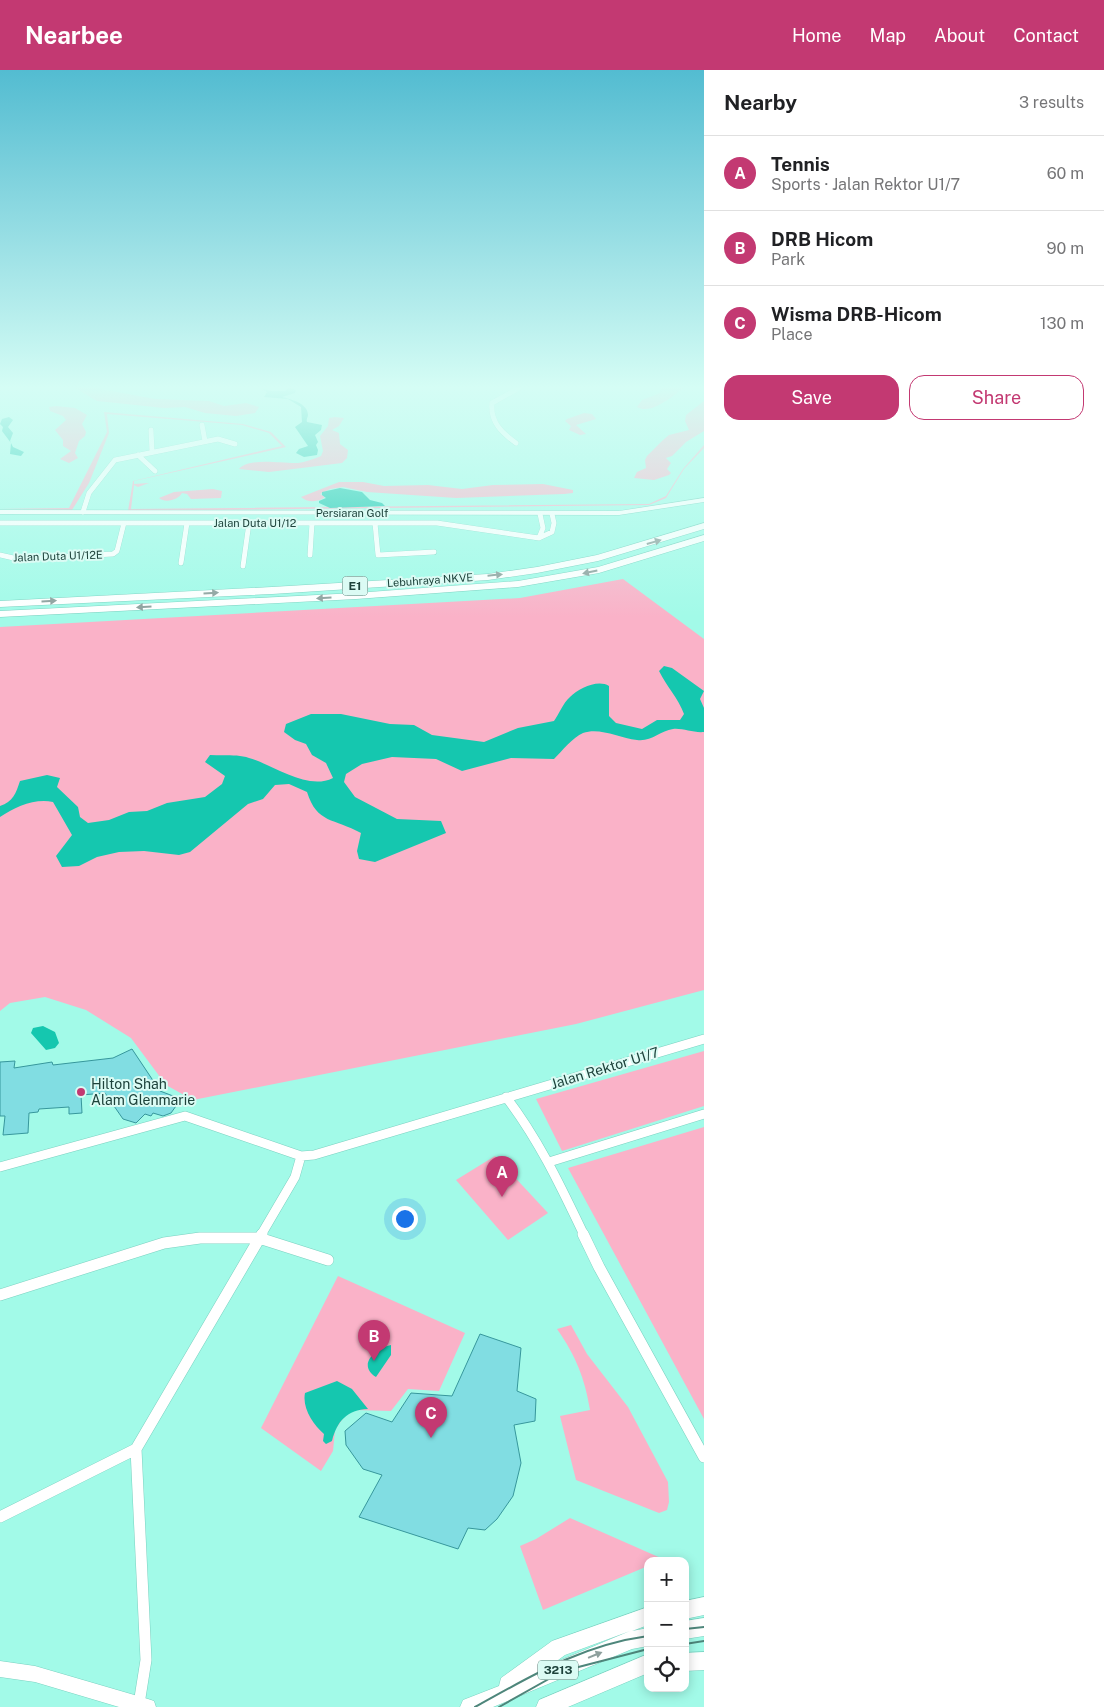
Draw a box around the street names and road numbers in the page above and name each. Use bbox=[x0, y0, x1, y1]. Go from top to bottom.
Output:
street label: Persiaran Golf bbox=[316, 507, 389, 519]
street label: Jalan Duta U1/12 bbox=[214, 517, 297, 529]
street label: Jalan Duta U1/12E bbox=[13, 548, 103, 564]
street label: Lebuhraya NKVE bbox=[387, 571, 474, 589]
road number: E1 bbox=[342, 576, 368, 596]
street label: Jalan Rektor U1/7 bbox=[549, 1044, 661, 1092]
road number: 3213 bbox=[538, 1660, 578, 1680]

